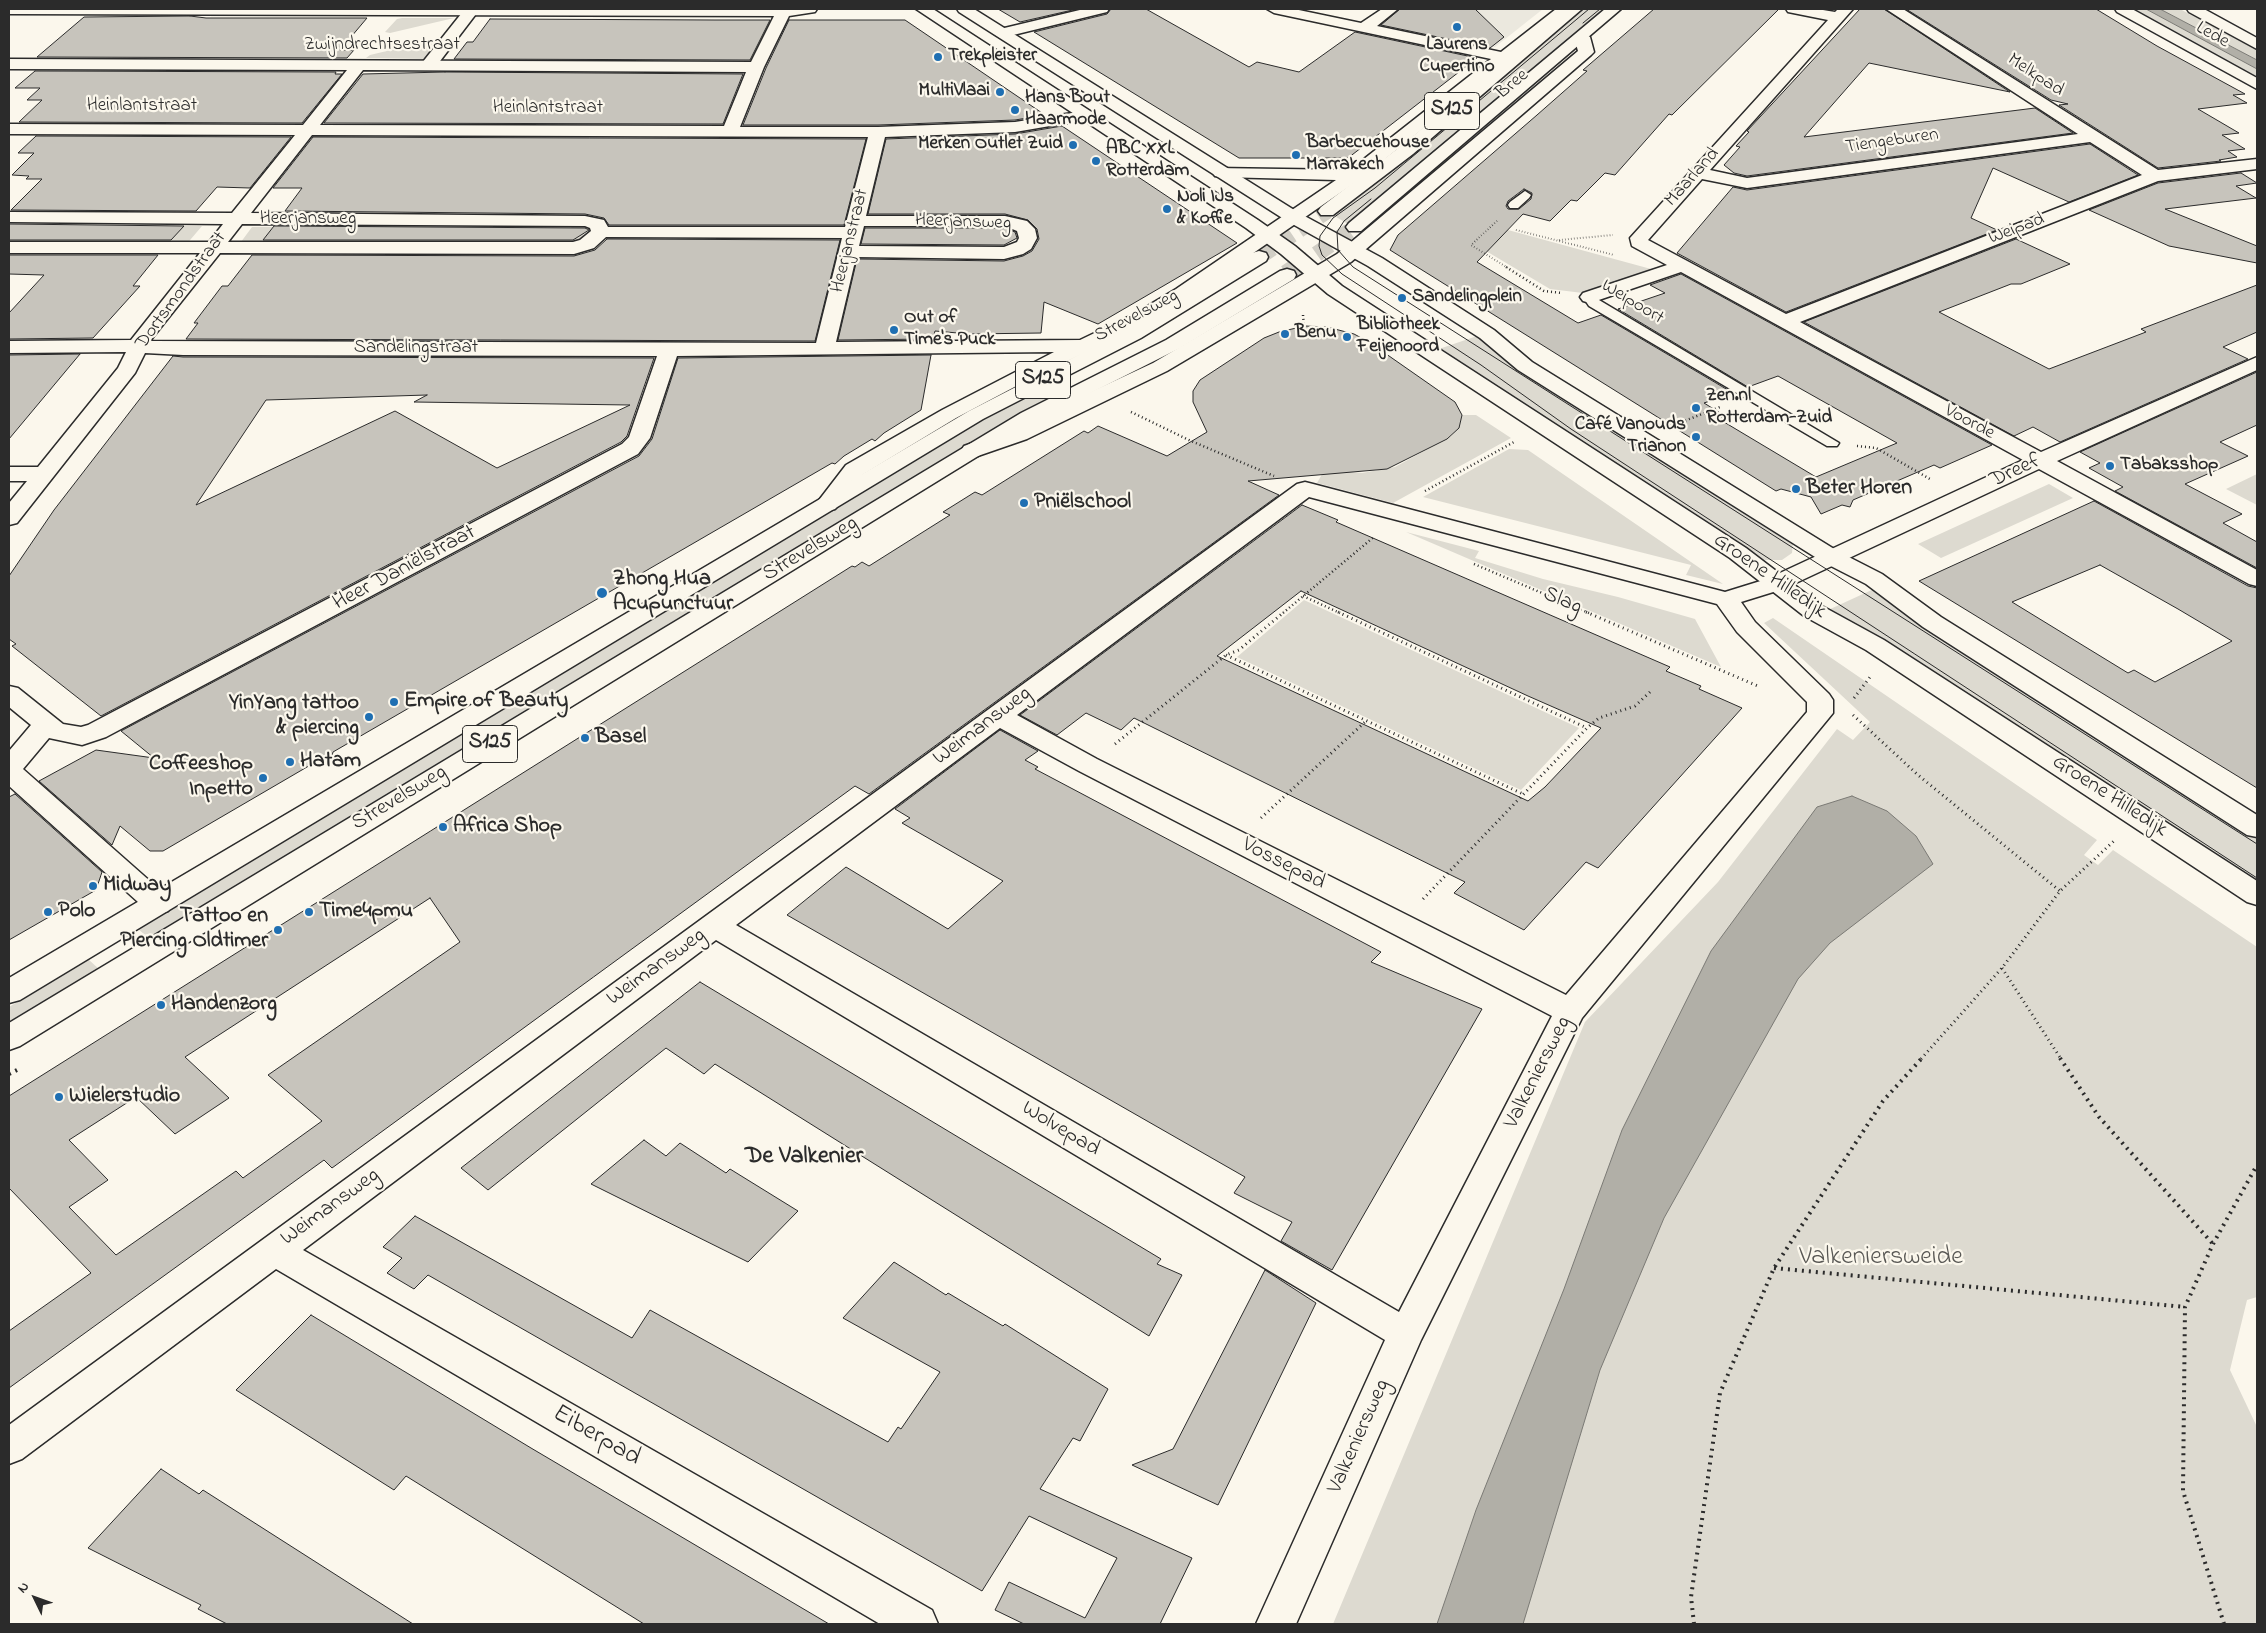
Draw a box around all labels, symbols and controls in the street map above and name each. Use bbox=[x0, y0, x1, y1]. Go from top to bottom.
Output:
street label: Lede bbox=[2191, 18, 2233, 54]
marker: Laurens Cupertino bbox=[1451, 21, 1463, 33]
street label: Zwijndrechtsestraat bbox=[304, 35, 460, 57]
place label: Laurens Cupertino bbox=[1419, 35, 1495, 79]
place label: Trekpleister bbox=[948, 46, 1037, 68]
street label: Melkpad bbox=[2002, 49, 2068, 103]
marker: Trekpleister bbox=[932, 51, 944, 63]
street label: Bree bbox=[1492, 65, 1534, 105]
place label: MultiVlaai bbox=[919, 81, 990, 103]
marker: MultiVlaai bbox=[994, 86, 1006, 98]
place label: Hans Bout Haarmode bbox=[1025, 88, 1110, 132]
road number: S125 bbox=[1424, 92, 1480, 130]
street label: Heinlantstraat bbox=[87, 96, 197, 118]
street label: Heinlantstraat bbox=[493, 98, 603, 120]
marker: Hans Bout Haarmode bbox=[1009, 104, 1021, 116]
street label: Tiengeburen bbox=[1844, 124, 1940, 160]
place label: Barbecuehouse Marrakech bbox=[1306, 133, 1429, 177]
place label: Merken Outlet Zuid bbox=[918, 134, 1063, 156]
marker: Merken Outlet Zuid bbox=[1067, 139, 1079, 151]
place label: ABC XXL Rotterdam bbox=[1106, 139, 1189, 183]
street label: Maarland bbox=[1661, 144, 1725, 212]
marker: Barbecuehouse Marrakech bbox=[1290, 149, 1302, 161]
marker: ABC XXL Rotterdam bbox=[1090, 155, 1102, 167]
street label: Heerjanstraat bbox=[827, 187, 875, 295]
place label: Noli IJs & Koffie bbox=[1177, 187, 1234, 231]
marker: Noli IJs & Koffie bbox=[1161, 203, 1173, 215]
street label: Heerjansweg bbox=[260, 209, 356, 231]
street label: Weipad bbox=[1986, 209, 2048, 251]
street label: Heerjansweg bbox=[914, 210, 1012, 236]
street label: Dortsmondstraat bbox=[132, 228, 232, 354]
street label: Weipoort bbox=[1597, 275, 1667, 331]
street label: Strevelsweg bbox=[1091, 285, 1183, 349]
place label: Sandelingplein bbox=[1412, 287, 1522, 309]
marker: Sandelingplein bbox=[1396, 292, 1408, 304]
place label: Out of Time's Puck bbox=[904, 308, 995, 352]
place label: Bibliotheek Feijenoord bbox=[1357, 315, 1440, 359]
place label: Benu bbox=[1295, 323, 1336, 345]
marker: Out of Time's Puck bbox=[888, 324, 900, 336]
marker: Benu bbox=[1279, 328, 1291, 340]
marker: Bibliotheek Feijenoord bbox=[1341, 331, 1353, 343]
street label: Sandelingstraat bbox=[354, 338, 478, 360]
road number: S125 bbox=[1016, 362, 1070, 398]
place label: Zen.nl Rotterdam-Zuid bbox=[1706, 386, 1832, 430]
street label: Voorde bbox=[1940, 400, 1998, 446]
marker: Zen.nl Rotterdam-Zuid bbox=[1690, 402, 1702, 414]
place label: Café Vanouds Trianon bbox=[1575, 415, 1686, 459]
marker: Café Vanouds Trianon bbox=[1690, 431, 1702, 443]
street label: Dreef bbox=[1986, 449, 2046, 495]
place label: Tabaksshop bbox=[2120, 455, 2218, 477]
marker: Tabaksshop bbox=[2104, 460, 2116, 472]
place label: Beter Horen bbox=[1806, 476, 1912, 502]
marker: Beter Horen bbox=[1790, 483, 1802, 495]
place label: Pniëlschool bbox=[1034, 490, 1131, 516]
marker: Pniëlschool bbox=[1018, 497, 1030, 509]
street label: Strevelsweg bbox=[759, 511, 863, 589]
street label: Heer Daniëlstraat bbox=[329, 520, 481, 618]
street label: Groene Hilledijk bbox=[1707, 528, 1831, 626]
place label: Zhong Hua Acupunctuur bbox=[613, 567, 733, 618]
street label: Slag bbox=[1539, 582, 1585, 622]
marker: Zhong Hua Acupunctuur bbox=[595, 586, 609, 600]
street label: Weimansweg bbox=[929, 682, 1037, 772]
place label: Empire of Beauty bbox=[404, 689, 568, 715]
place label: YinYang tattoo & piercing bbox=[229, 691, 359, 742]
marker: Empire of Beauty bbox=[388, 696, 400, 708]
marker: YinYang tattoo & piercing bbox=[363, 711, 375, 723]
place label: Basel bbox=[595, 725, 646, 751]
road number: S125 bbox=[462, 726, 518, 762]
marker: Basel bbox=[579, 732, 591, 744]
place label: Hatam bbox=[300, 749, 361, 775]
street label: Groene Hilledijk bbox=[2046, 750, 2172, 844]
place label: Coffeeshop Inpetto bbox=[149, 752, 253, 804]
marker: Hatam bbox=[284, 756, 296, 768]
street label: Strevelsweg bbox=[348, 760, 452, 838]
marker: Coffeeshop Inpetto bbox=[257, 772, 269, 784]
place label: Africa Shop bbox=[453, 814, 562, 840]
marker: Africa Shop bbox=[437, 821, 449, 833]
street label: Vossepad bbox=[1237, 833, 1329, 897]
place label: Midway bbox=[103, 873, 171, 899]
marker: Midway bbox=[87, 880, 99, 892]
place label: Polo bbox=[58, 899, 95, 925]
place label: Time4pmu bbox=[319, 899, 413, 925]
place label: Tattoo en Piercing Oldtimer bbox=[120, 904, 268, 956]
marker: Polo bbox=[42, 906, 54, 918]
marker: Time4pmu bbox=[303, 906, 315, 918]
street label: Weimansweg bbox=[602, 923, 712, 1013]
marker: Tattoo en Piercing Oldtimer bbox=[272, 924, 284, 936]
place label: Handenzorg bbox=[171, 992, 277, 1018]
marker: Handenzorg bbox=[155, 999, 167, 1011]
street label: Valkeniersweg bbox=[1499, 1013, 1579, 1133]
place label: Wielerstudio bbox=[69, 1084, 180, 1110]
marker: Wielerstudio bbox=[53, 1091, 65, 1103]
street label: Wolvepad bbox=[1016, 1096, 1104, 1164]
district label: De Valkenier bbox=[745, 1144, 863, 1172]
street label: Weimansweg bbox=[276, 1163, 386, 1253]
park label: Valkeniersweide bbox=[1799, 1243, 1963, 1275]
street label: Valkeniersweg bbox=[1323, 1376, 1397, 1498]
street label: Eiberpad bbox=[546, 1399, 646, 1475]
north arrow bbox=[10, 1573, 60, 1623]
text: N bbox=[13, 1577, 34, 1598]

